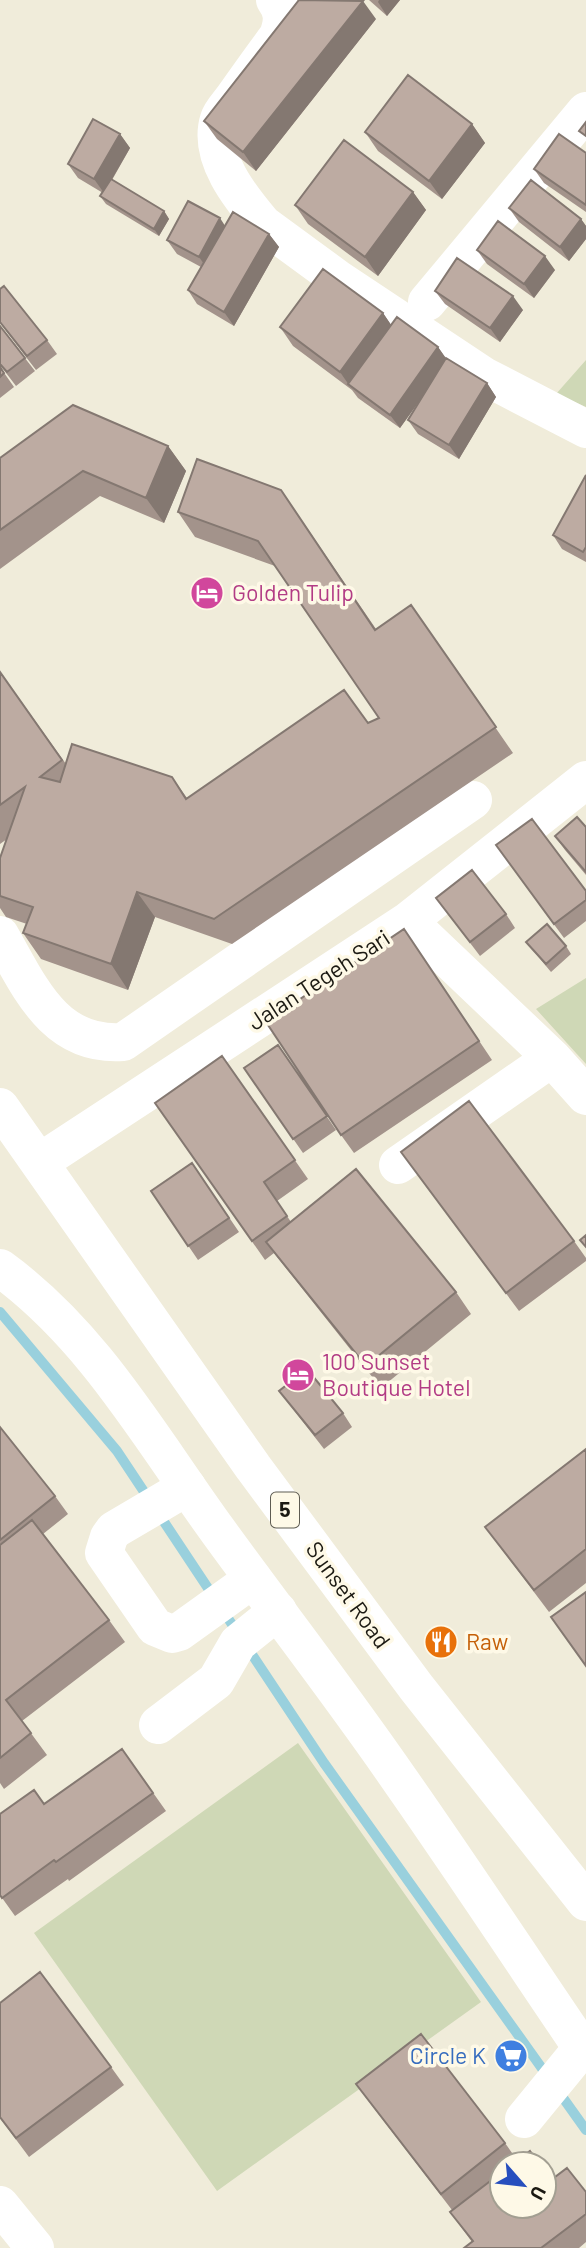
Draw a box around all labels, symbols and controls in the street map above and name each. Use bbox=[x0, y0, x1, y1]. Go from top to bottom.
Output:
hotel icon: Golden Tulip bbox=[188, 574, 226, 612]
place label: Golden Tulip bbox=[232, 578, 354, 606]
street label: Jalan Tegeh Sari bbox=[242, 923, 395, 1035]
place label: 100 Sunset Boutique Hotel bbox=[322, 1347, 470, 1401]
hotel icon: 100 Sunset Boutique Hotel bbox=[279, 1356, 317, 1394]
road number: 5 bbox=[271, 1492, 299, 1528]
street label: Sunset Road bbox=[301, 1536, 397, 1653]
restaurant icon: Raw bbox=[422, 1623, 460, 1661]
place label: Raw bbox=[466, 1627, 508, 1655]
supermarket icon: Circle K bbox=[492, 2037, 530, 2075]
place label: Circle K bbox=[410, 2041, 486, 2069]
north arrow bbox=[488, 2150, 558, 2220]
text: U bbox=[525, 2183, 551, 2204]

